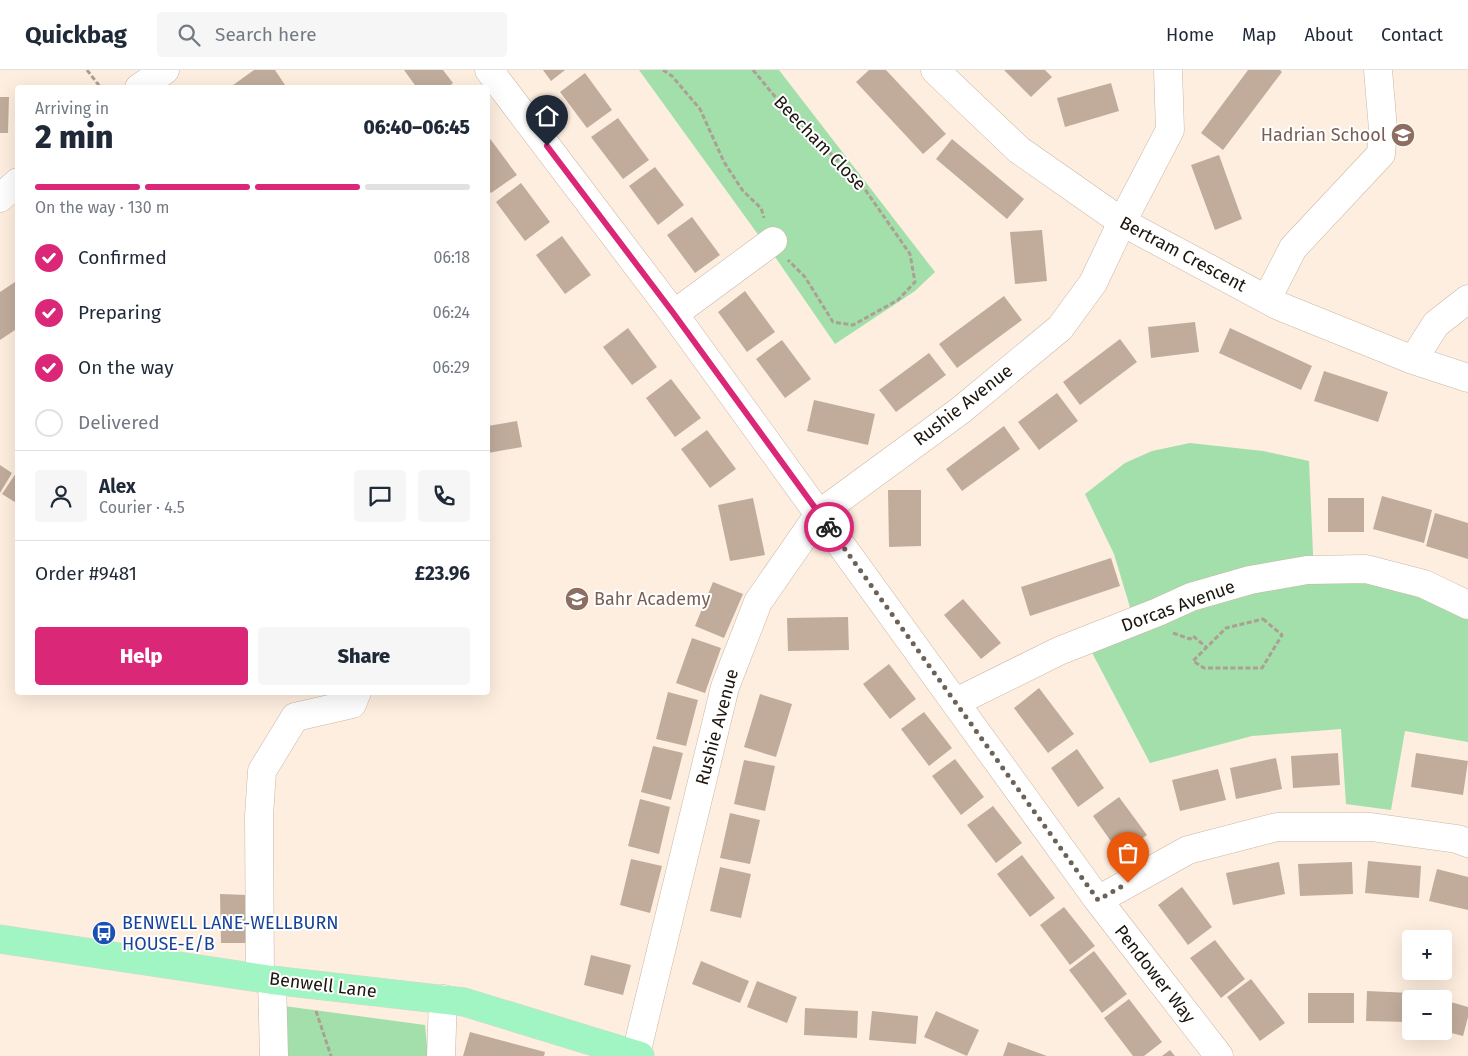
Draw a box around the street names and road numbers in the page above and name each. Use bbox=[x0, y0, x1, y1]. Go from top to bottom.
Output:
street label: Beecham Close bbox=[769, 91, 871, 195]
street label: Bertram Crescent bbox=[1116, 211, 1250, 297]
street label: Rushie Avenue bbox=[909, 359, 1017, 451]
street label: Dorcas Avenue bbox=[1118, 575, 1238, 637]
street label: Rushie Avenue bbox=[691, 666, 743, 788]
street label: Pendower Way bbox=[1110, 920, 1200, 1028]
street label: Benwell Lane bbox=[268, 967, 378, 1003]

